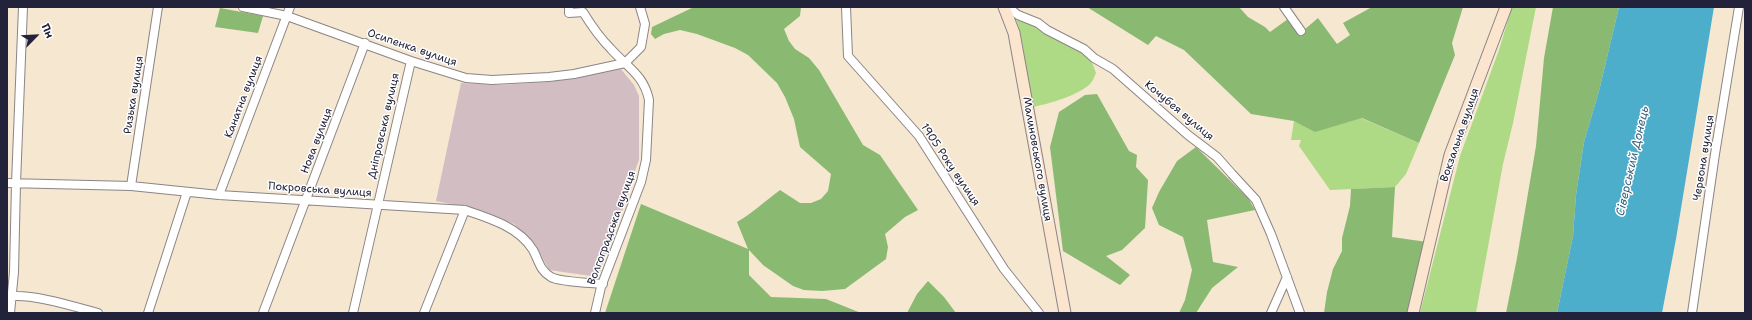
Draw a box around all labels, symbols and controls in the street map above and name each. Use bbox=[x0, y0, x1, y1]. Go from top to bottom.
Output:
north arrow bbox=[16, 16, 56, 56]
text: Пн bbox=[38, 21, 57, 41]
street label: Осипенка вулиця bbox=[365, 26, 459, 70]
street label: Канатна вулиця bbox=[222, 54, 266, 140]
street label: Ризька вулиця bbox=[121, 55, 147, 135]
street label: Дніпровська вулиця bbox=[365, 72, 403, 180]
street label: Кочубея вулиця bbox=[1142, 78, 1216, 144]
street label: Вокзальна вулиця bbox=[1438, 86, 1482, 184]
street label: Малиновського вулиця bbox=[1020, 96, 1054, 222]
water label: Сіверський Донець bbox=[1613, 105, 1653, 217]
street label: Нова вулиця bbox=[298, 106, 336, 176]
street label: Червона вулиця bbox=[1691, 114, 1717, 202]
street label: 1905 Року вулиця bbox=[918, 121, 982, 209]
street label: Волгоградська вулиця bbox=[585, 169, 639, 287]
street label: Покровська вулиця bbox=[268, 180, 372, 200]

